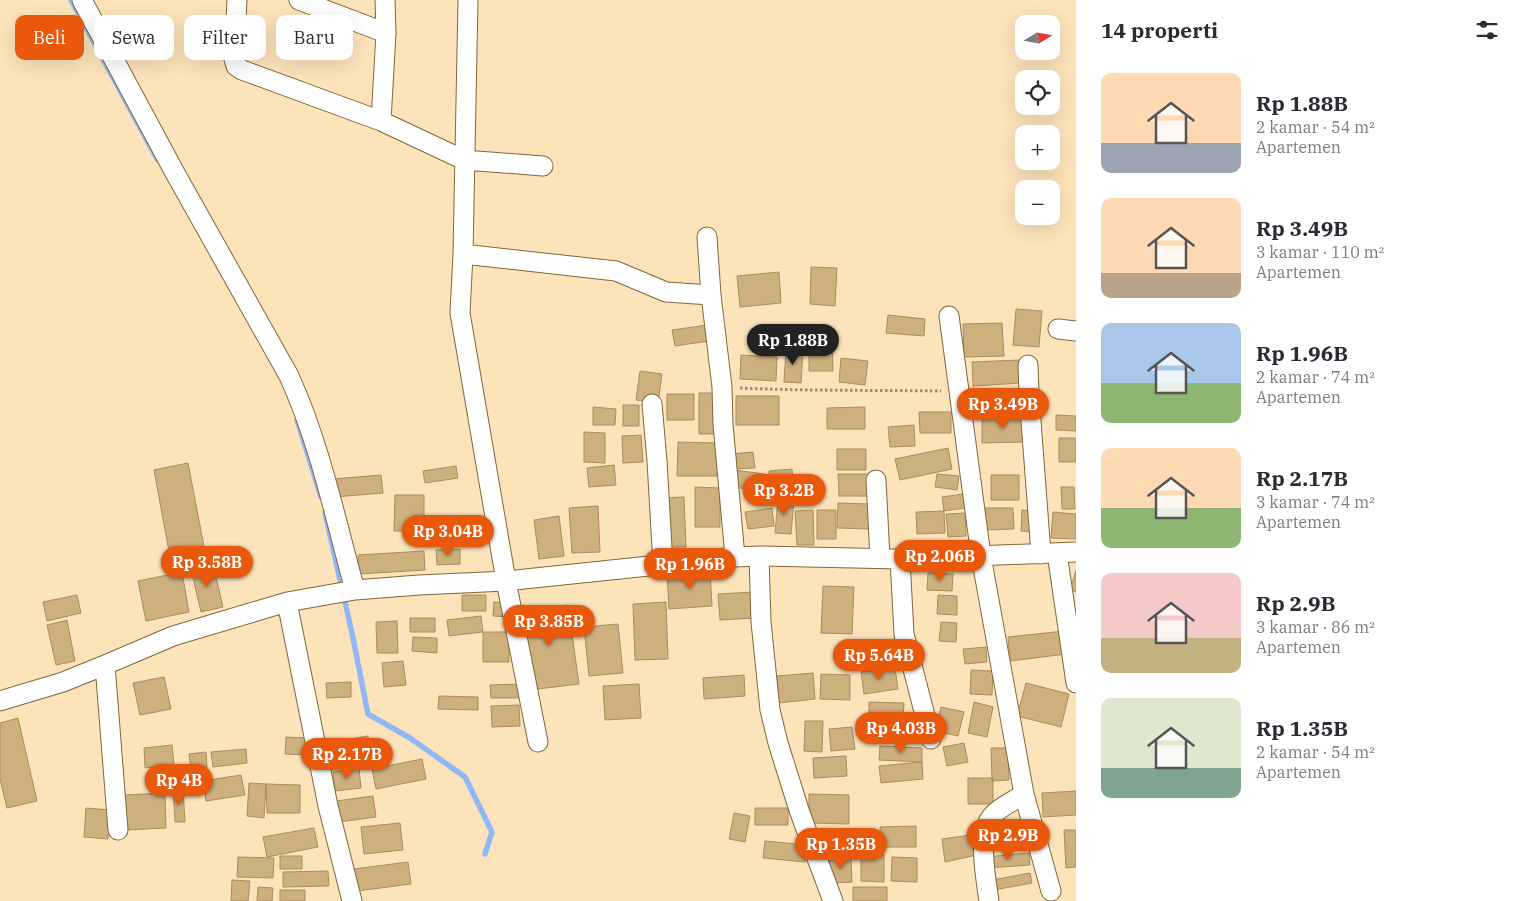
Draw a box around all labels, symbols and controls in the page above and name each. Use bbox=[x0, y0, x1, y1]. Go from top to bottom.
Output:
chip: Beli bbox=[15, 15, 84, 60]
chip: Sewa bbox=[94, 15, 174, 60]
chip: Filter bbox=[184, 15, 266, 60]
chip: Baru bbox=[276, 15, 353, 60]
north arrow bbox=[1015, 15, 1060, 60]
map controls bbox=[1015, 15, 1060, 225]
text: 14 properti bbox=[1101, 16, 1218, 44]
icon: filters bbox=[1473, 16, 1501, 44]
button: locate bbox=[1015, 70, 1060, 115]
text: Rp 1.88B bbox=[1256, 89, 1348, 117]
icon: home bbox=[1141, 93, 1201, 153]
text: 2 kamar · 54 m² bbox=[1256, 117, 1375, 137]
button: + bbox=[1015, 125, 1060, 170]
text: Apartemen bbox=[1256, 137, 1341, 157]
button: − bbox=[1015, 180, 1060, 225]
text: Rp 3.49B bbox=[1256, 214, 1348, 242]
icon: home bbox=[1141, 218, 1201, 278]
text: 3 kamar · 110 m² bbox=[1256, 242, 1384, 262]
text: Apartemen bbox=[1256, 262, 1341, 282]
pin: Rp 1.88B bbox=[741, 324, 845, 366]
text: Rp 1.88B bbox=[758, 330, 828, 350]
text: Rp 1.96B bbox=[1256, 339, 1348, 367]
icon: home bbox=[1141, 343, 1201, 403]
text: 2 kamar · 74 m² bbox=[1256, 367, 1375, 387]
text: Apartemen bbox=[1256, 387, 1341, 407]
pin: Rp 3.49B bbox=[951, 388, 1055, 430]
text: Rp 3.49B bbox=[968, 394, 1038, 414]
text: Rp 2.17B bbox=[1256, 464, 1348, 492]
icon: home bbox=[1141, 468, 1201, 528]
pin: Rp 3.2B bbox=[738, 474, 830, 516]
text: Rp 3.2B bbox=[754, 480, 814, 500]
text: 3 kamar · 74 m² bbox=[1256, 492, 1375, 512]
text: Apartemen bbox=[1256, 512, 1341, 532]
pin: Rp 3.04B bbox=[396, 514, 500, 557]
text: Rp 3.04B bbox=[413, 521, 483, 541]
pin: Rp 2.06B bbox=[888, 540, 992, 582]
pin: Rp 3.58B bbox=[155, 546, 259, 588]
text: Rp 2.06B bbox=[905, 546, 975, 566]
pin: Rp 1.96B bbox=[638, 548, 742, 590]
text: Rp 3.58B bbox=[172, 552, 242, 572]
text: Rp 1.96B bbox=[655, 554, 725, 574]
text: Rp 2.9B bbox=[1256, 589, 1336, 617]
icon: home bbox=[1141, 593, 1201, 653]
pin: Rp 3.85B bbox=[497, 604, 601, 647]
text: Rp 3.85B bbox=[514, 611, 584, 631]
text: 3 kamar · 86 m² bbox=[1256, 617, 1375, 637]
text: Apartemen bbox=[1256, 637, 1341, 657]
pin: Rp 5.64B bbox=[827, 638, 931, 681]
text: Rp 5.64B bbox=[844, 645, 914, 665]
pin: Rp 4.03B bbox=[849, 712, 953, 754]
text: Rp 1.35B bbox=[1256, 714, 1348, 742]
text: Rp 4.03B bbox=[866, 718, 936, 738]
icon: home bbox=[1141, 718, 1201, 778]
pin: Rp 2.17B bbox=[295, 738, 399, 780]
text: 2 kamar · 54 m² bbox=[1256, 742, 1375, 762]
text: Rp 2.17B bbox=[312, 744, 382, 764]
text: Apartemen bbox=[1256, 762, 1341, 782]
pin: Rp 4B bbox=[144, 764, 214, 806]
text: Rp 4B bbox=[156, 770, 202, 790]
pin: Rp 2.9B bbox=[962, 818, 1054, 861]
text: Rp 2.9B bbox=[978, 825, 1038, 845]
pin: Rp 1.35B bbox=[789, 828, 893, 870]
text: Rp 1.35B bbox=[806, 834, 876, 854]

